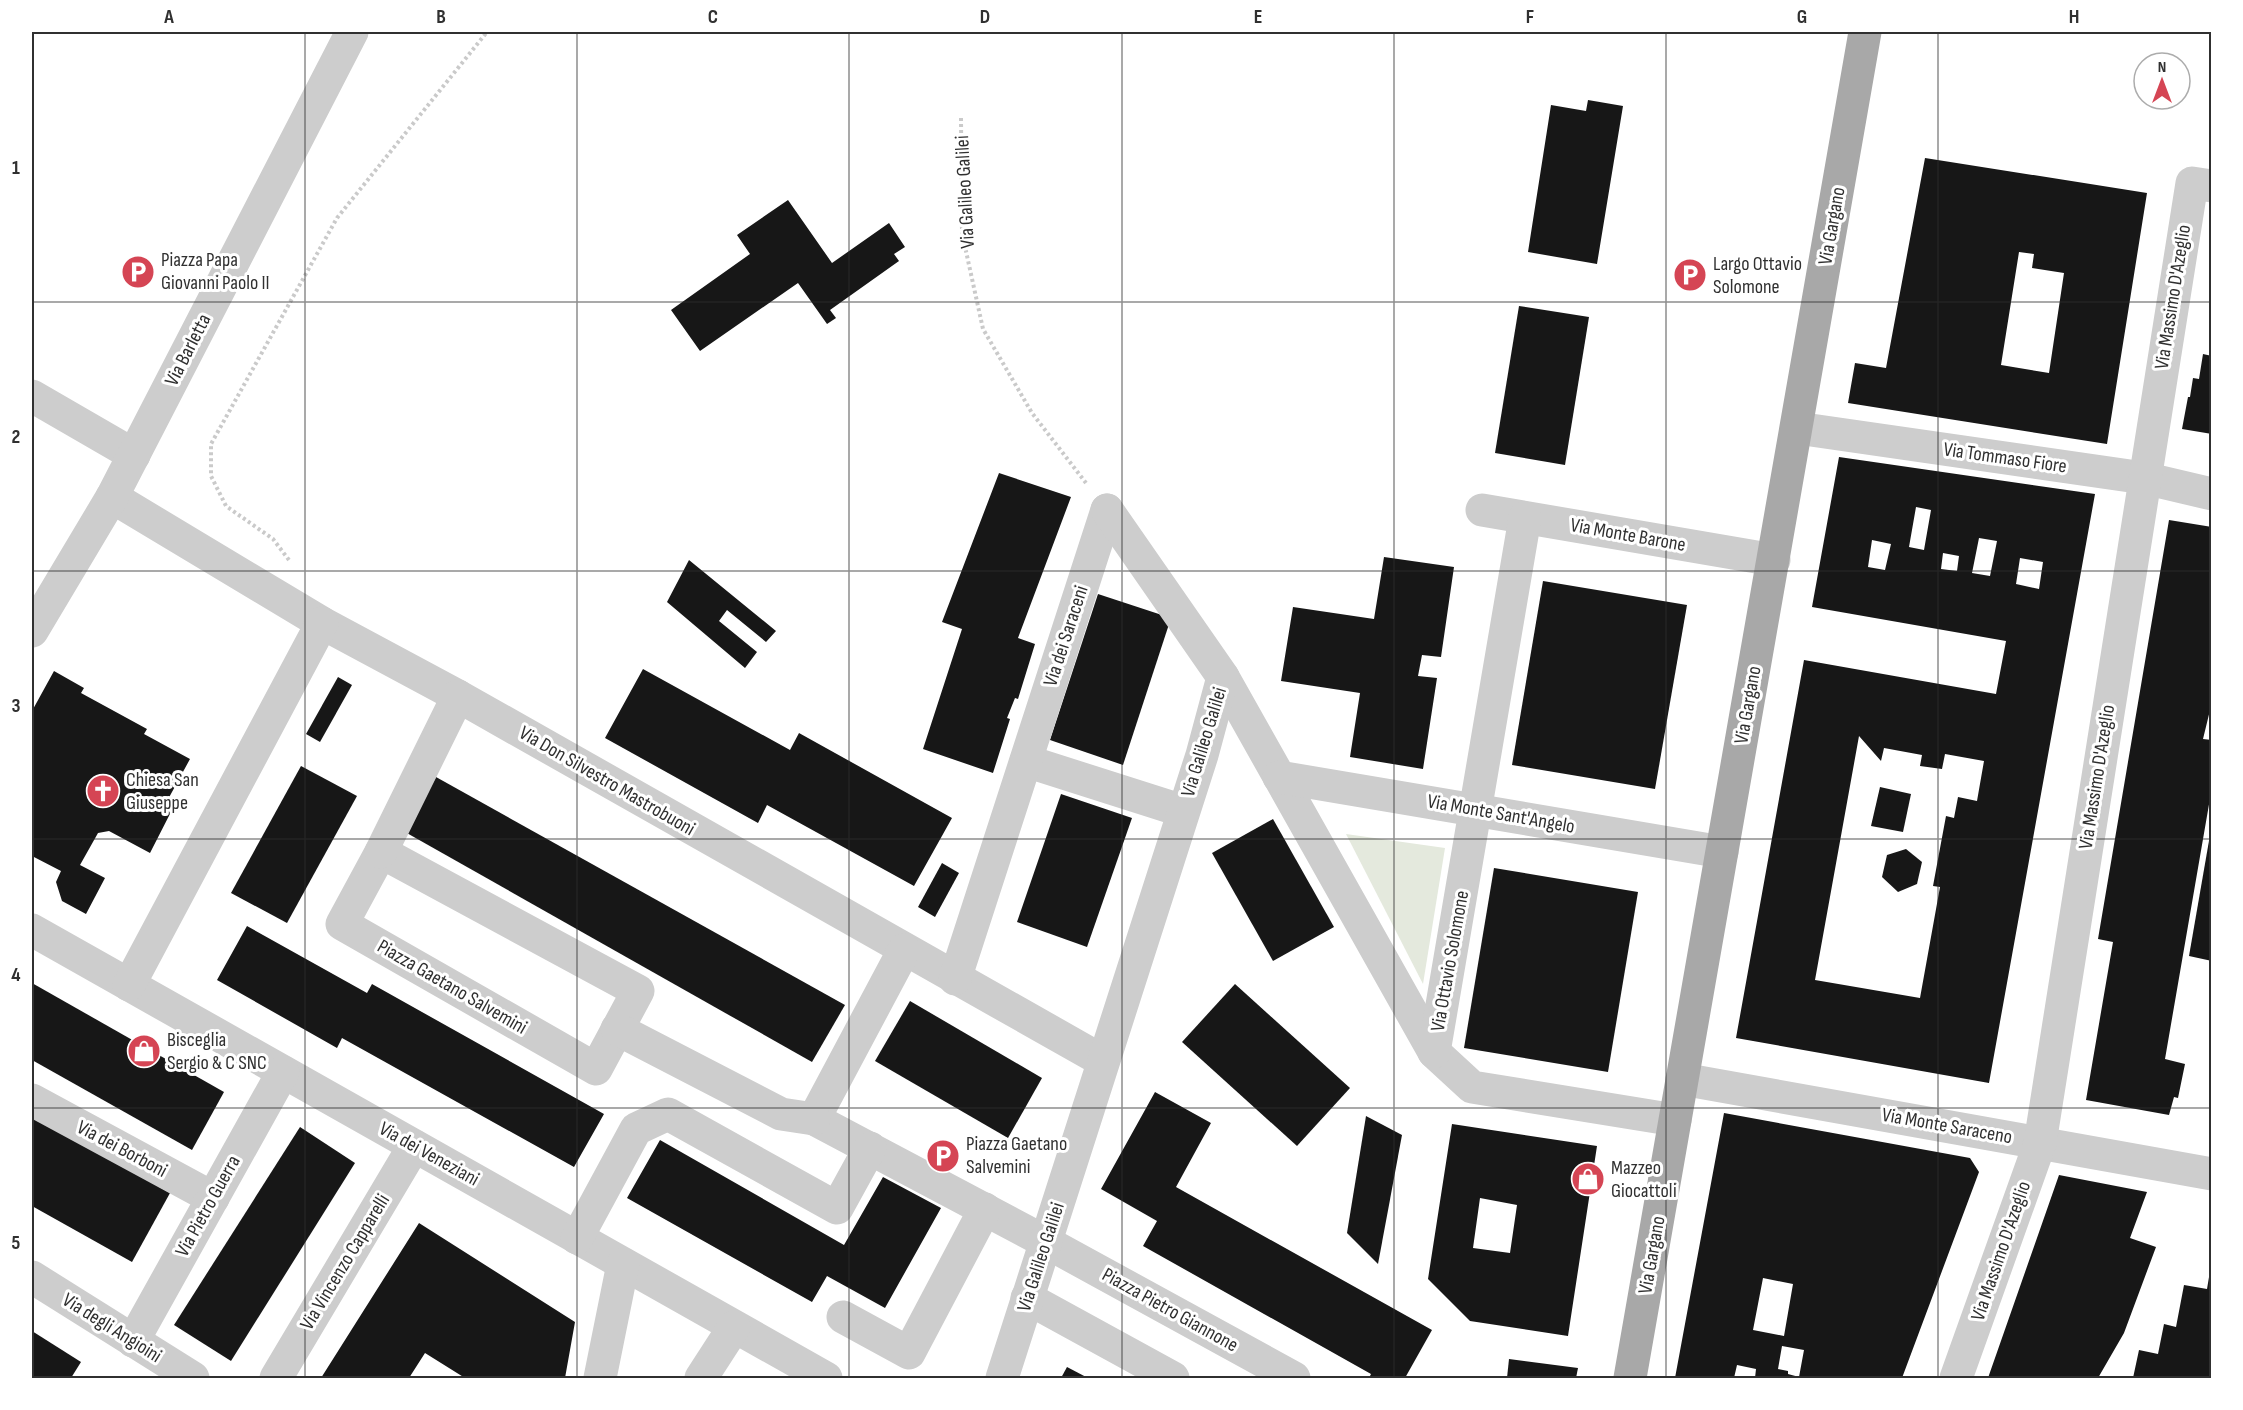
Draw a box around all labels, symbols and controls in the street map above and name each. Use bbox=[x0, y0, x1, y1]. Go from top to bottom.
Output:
text: A bbox=[163, 5, 174, 29]
text: B bbox=[436, 5, 446, 29]
text: C bbox=[708, 5, 718, 29]
text: D bbox=[980, 5, 990, 29]
text: E bbox=[1254, 5, 1262, 29]
text: F bbox=[1526, 5, 1534, 29]
text: G bbox=[1797, 5, 1807, 29]
text: H bbox=[2069, 5, 2079, 29]
north arrow bbox=[2132, 51, 2192, 111]
text: N bbox=[2158, 58, 2166, 77]
street label: Via Galileo Galilei bbox=[950, 135, 980, 249]
text: 1 bbox=[12, 156, 20, 180]
street label: Via Gargano bbox=[1813, 185, 1851, 267]
street label: Via Massimo D'Azeglio bbox=[2150, 223, 2196, 371]
place label: Piazza Papa Giovanni Paolo II bbox=[161, 248, 270, 295]
place label: Largo Ottavio Solomone bbox=[1713, 252, 1802, 299]
parking icon: Piazza Papa Giovanni Paolo II bbox=[120, 254, 156, 290]
parking icon: Largo Ottavio Solomone bbox=[1672, 257, 1708, 293]
street label: Via Barletta bbox=[160, 310, 216, 390]
text: 2 bbox=[12, 425, 20, 449]
street label: Via Tommaso Fiore bbox=[1942, 437, 2068, 479]
street label: Via Monte Barone bbox=[1568, 513, 1688, 557]
street label: Via dei Saraceni bbox=[1038, 583, 1094, 689]
street label: Via Gargano bbox=[1729, 664, 1767, 746]
street label: Via Galileo Galilei bbox=[1176, 684, 1232, 800]
text: 3 bbox=[12, 694, 21, 718]
street label: Via Massimo D'Azeglio bbox=[2074, 703, 2120, 851]
street label: Via Don Silvestro Mastrobuoni bbox=[515, 721, 699, 841]
place label: Chiesa San Giuseppe bbox=[126, 768, 199, 815]
church icon: Chiesa San Giuseppe bbox=[85, 773, 121, 809]
street label: Via Monte Sant'Angelo bbox=[1425, 789, 1577, 839]
street label: Via Ottavio Solomone bbox=[1426, 889, 1474, 1033]
street label: Piazza Gaetano Salvemini bbox=[373, 934, 531, 1040]
text: 4 bbox=[11, 963, 21, 987]
place label: Bisceglia Sergio & C SNC bbox=[167, 1028, 267, 1075]
shop icon: Bisceglia Sergio & C SNC bbox=[126, 1033, 162, 1069]
street label: Via Monte Saraceno bbox=[1880, 1103, 2014, 1149]
street label: Via dei Borboni bbox=[73, 1115, 171, 1183]
street label: Via dei Veneziani bbox=[375, 1117, 483, 1191]
place label: Piazza Gaetano Salvemini bbox=[966, 1132, 1067, 1179]
parking icon: Piazza Gaetano Salvemini bbox=[925, 1138, 961, 1174]
street label: Via Pietro Guerra bbox=[170, 1151, 246, 1261]
place label: Mazzeo Giocattoli bbox=[1611, 1156, 1677, 1203]
shop icon: Mazzeo Giocattoli bbox=[1570, 1161, 1606, 1197]
street label: Via Massimo D'Azeglio bbox=[1966, 1178, 2036, 1324]
street label: Via Vincenzo Capparelli bbox=[295, 1190, 395, 1334]
street label: Via Galileo Galilei bbox=[1012, 1199, 1070, 1315]
street label: Via Gargano bbox=[1633, 1214, 1671, 1296]
text: 5 bbox=[12, 1231, 21, 1255]
street label: Piazza Pietro Giannone bbox=[1098, 1263, 1242, 1357]
street label: Via degli Angioini bbox=[58, 1288, 166, 1368]

